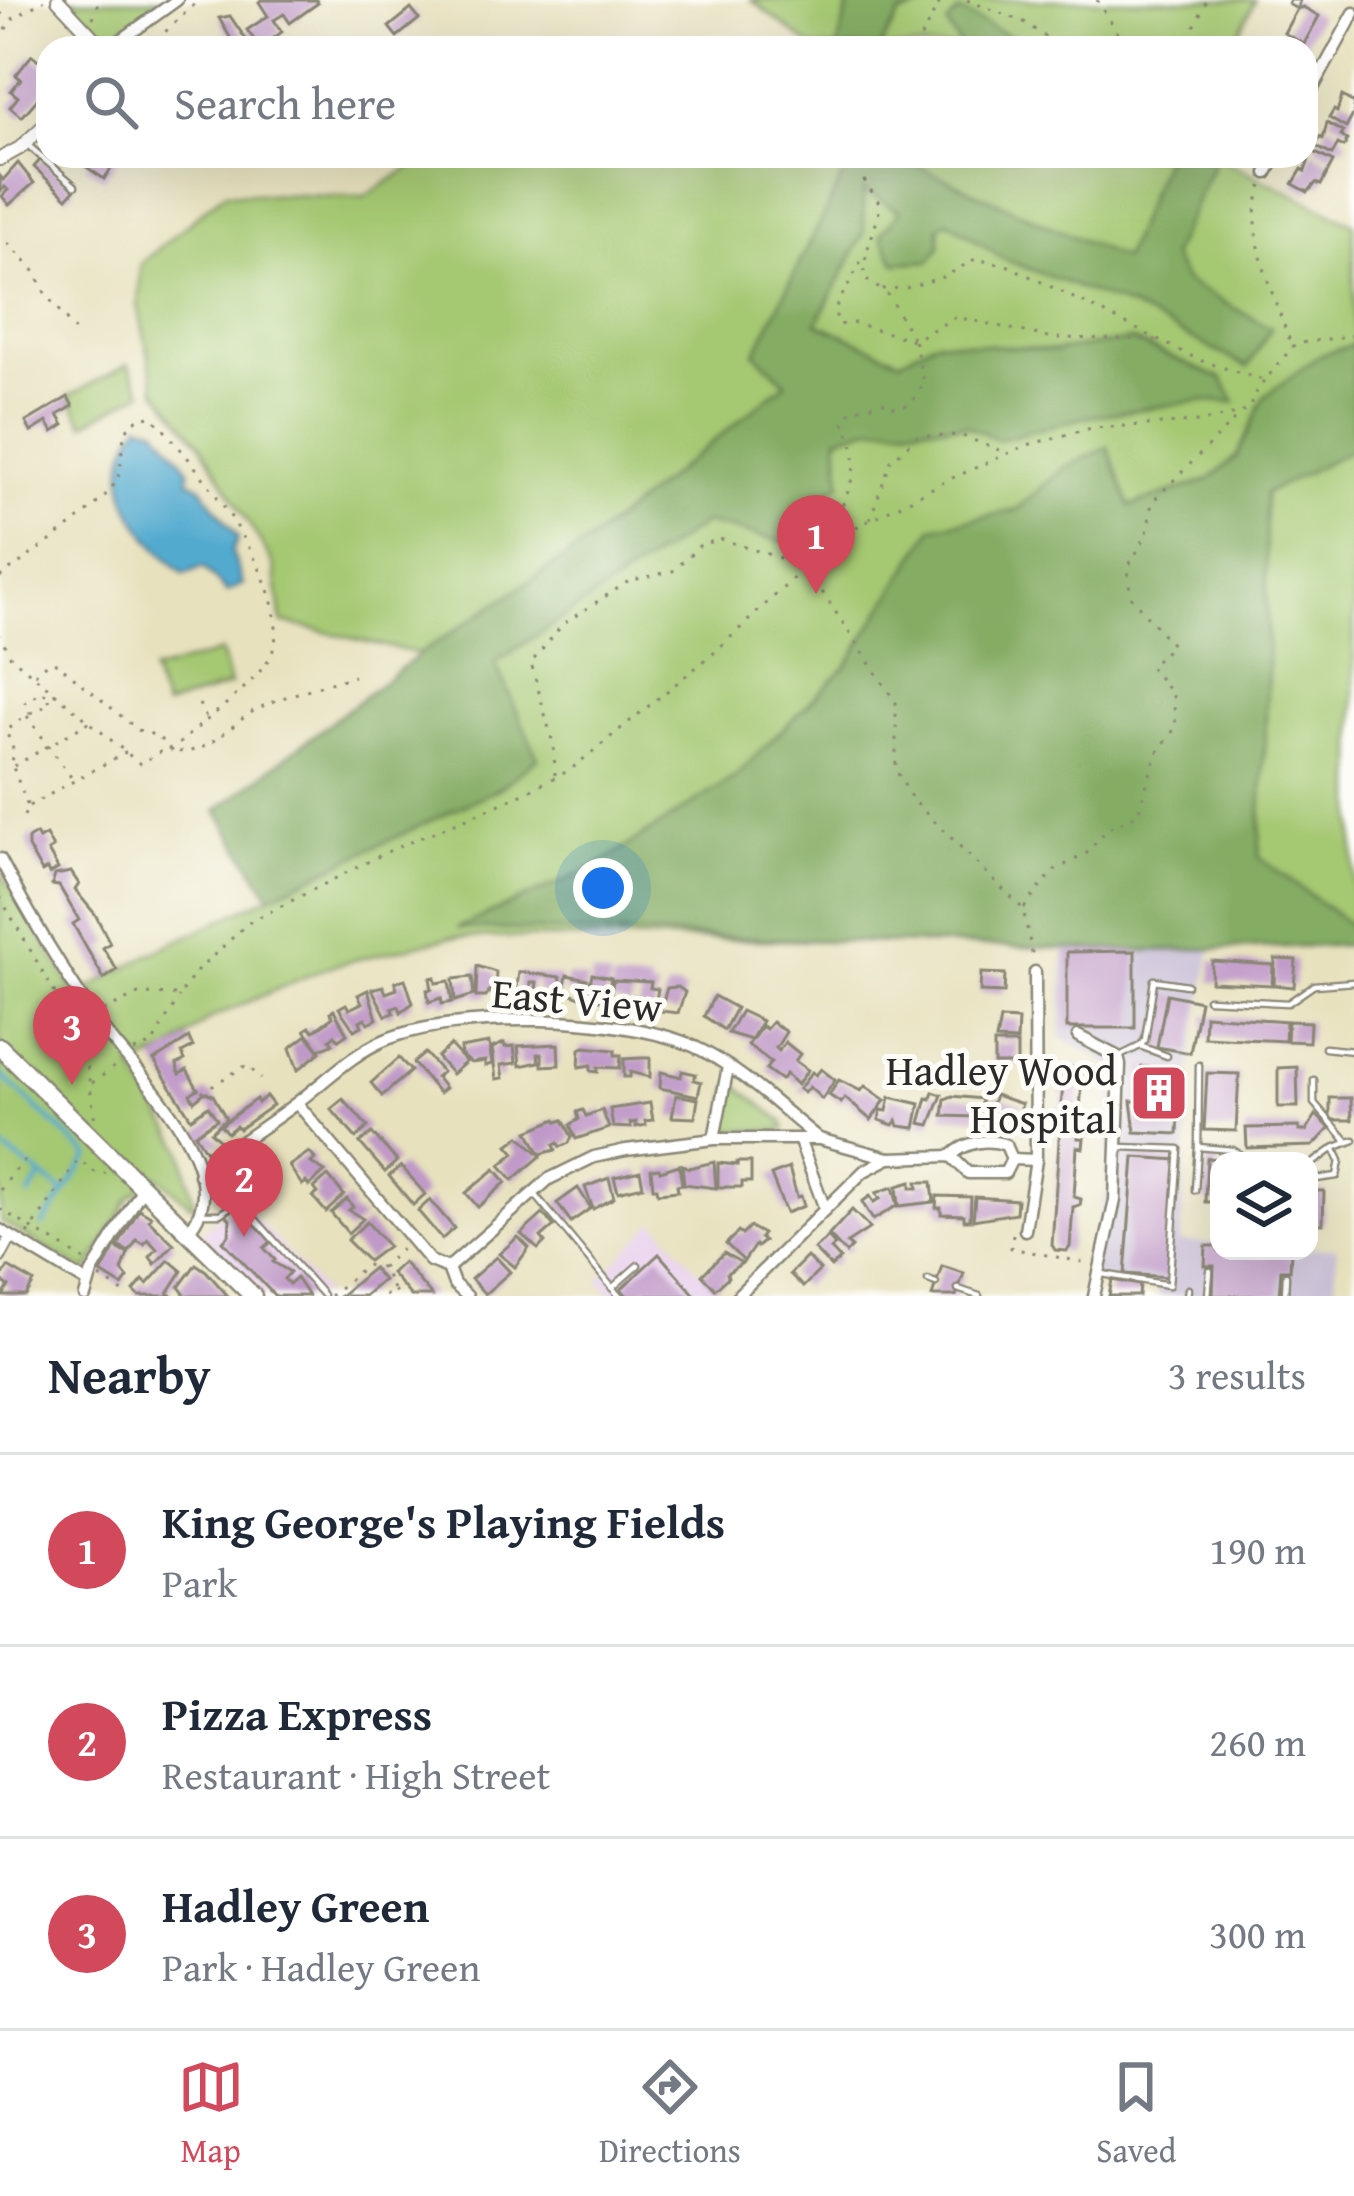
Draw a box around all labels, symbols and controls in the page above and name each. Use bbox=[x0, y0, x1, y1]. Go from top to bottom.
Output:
search box bbox=[36, 36, 1318, 168]
icon: search bbox=[78, 69, 144, 135]
text: Search here bbox=[174, 70, 396, 135]
pin: 1 bbox=[777, 495, 855, 594]
your location bbox=[573, 858, 633, 918]
street label: East View bbox=[489, 961, 665, 1037]
pin: 3 bbox=[33, 986, 111, 1085]
place label: Hadley Wood Hospital bbox=[886, 1039, 1118, 1148]
building icon: Hadley Wood Hospital bbox=[1128, 1062, 1190, 1124]
pin: 2 bbox=[205, 1138, 283, 1237]
map controls bbox=[1210, 1152, 1318, 1260]
button: layers bbox=[1210, 1152, 1318, 1260]
text: Nearby bbox=[48, 1337, 211, 1412]
text: 3 results bbox=[1168, 1346, 1306, 1403]
text: King George's Playing Fields bbox=[162, 1489, 725, 1554]
text: 1 bbox=[77, 1521, 97, 1578]
text: 190 m bbox=[1209, 1521, 1306, 1578]
text: Park bbox=[162, 1554, 237, 1611]
text: Pizza Express bbox=[162, 1681, 432, 1746]
text: 2 bbox=[77, 1713, 97, 1770]
text: 260 m bbox=[1209, 1713, 1306, 1770]
text: Restaurant · High Street bbox=[162, 1746, 550, 1803]
text: Hadley Green bbox=[162, 1873, 429, 1938]
text: 3 bbox=[77, 1905, 97, 1962]
text: 300 m bbox=[1209, 1905, 1306, 1962]
text: Park · Hadley Green bbox=[162, 1938, 480, 1995]
tab: Map bbox=[178, 2054, 244, 2174]
tab: Directions bbox=[599, 2054, 741, 2174]
tab: Saved bbox=[1096, 2054, 1176, 2174]

